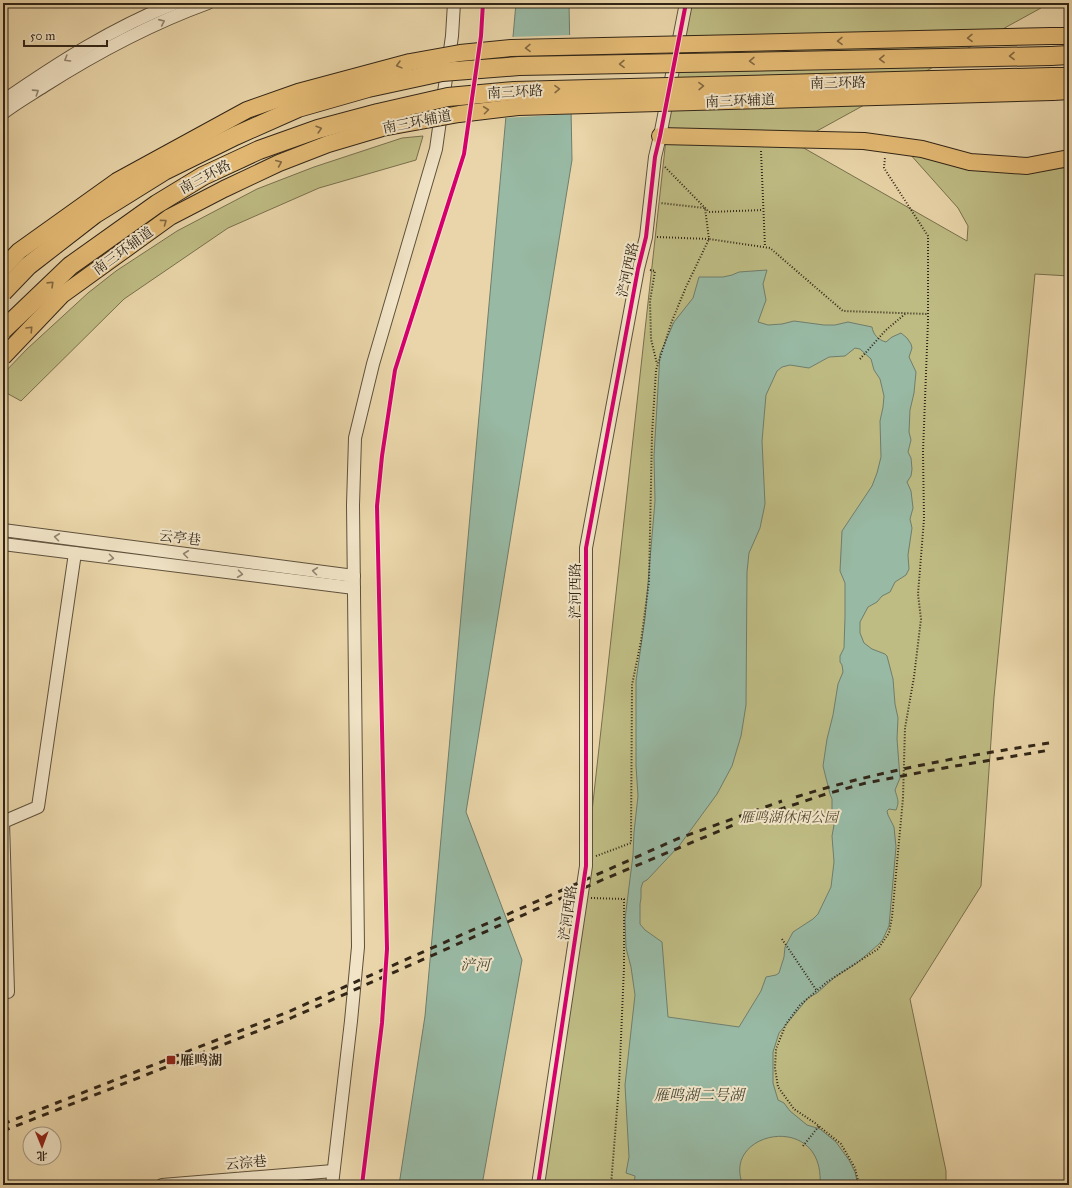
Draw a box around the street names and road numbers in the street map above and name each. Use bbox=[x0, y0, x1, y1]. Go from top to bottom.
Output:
street label: 南三环路 bbox=[810, 74, 866, 92]
street label: 南三环路 bbox=[487, 82, 543, 102]
street label: 南三环辅道 bbox=[705, 91, 775, 111]
street label: 南三环辅道 bbox=[381, 107, 453, 137]
street label: 南三环路 bbox=[176, 156, 234, 198]
street label: 南三环辅道 bbox=[90, 224, 156, 278]
street label: 浐河西路 bbox=[614, 241, 642, 299]
street label: 云亭巷 bbox=[158, 527, 202, 549]
street label: 浐河西路 bbox=[567, 563, 584, 619]
street label: 浐河西路 bbox=[556, 884, 580, 942]
street label: 云淙巷 bbox=[224, 1153, 268, 1173]

